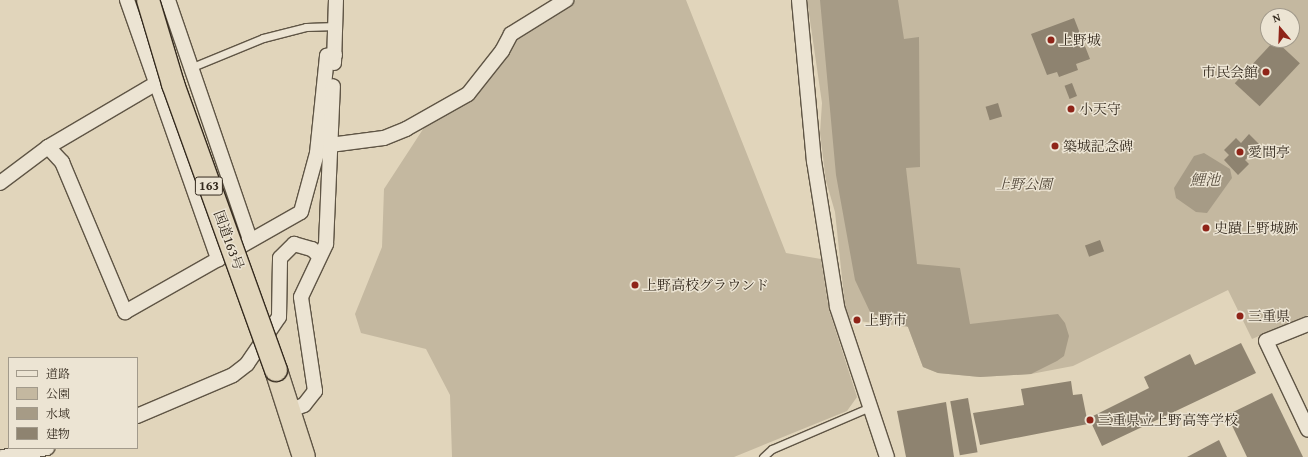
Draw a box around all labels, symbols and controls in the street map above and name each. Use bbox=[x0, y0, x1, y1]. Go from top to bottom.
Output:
north arrow bbox=[1260, 8, 1300, 48]
text: N bbox=[1270, 9, 1282, 26]
place label: 上野城 bbox=[1059, 32, 1101, 48]
marker: 上野城 bbox=[1046, 35, 1056, 45]
place label: 市民会館 bbox=[1202, 64, 1258, 80]
marker: 市民会館 bbox=[1261, 67, 1271, 77]
place label: 小天守 bbox=[1079, 101, 1121, 117]
marker: 小天守 bbox=[1066, 104, 1076, 114]
place label: 築城記念碑 bbox=[1063, 138, 1133, 154]
marker: 築城記念碑 bbox=[1050, 141, 1060, 151]
place label: 愛間亭 bbox=[1248, 144, 1290, 160]
marker: 愛間亭 bbox=[1235, 147, 1245, 157]
water label: 鯉池 bbox=[1190, 171, 1220, 189]
road number: 163 bbox=[194, 175, 224, 197]
park label: 上野公園 bbox=[996, 176, 1052, 192]
street label: 国道163号 bbox=[210, 208, 248, 272]
place label: 史蹟上野城跡 bbox=[1214, 220, 1298, 236]
marker: 史蹟上野城跡 bbox=[1201, 223, 1211, 233]
place label: 上野高校グラウンド bbox=[643, 277, 769, 293]
marker: 上野高校グラウンド bbox=[630, 280, 640, 290]
place label: 三重県 bbox=[1248, 308, 1290, 324]
marker: 三重県 bbox=[1235, 311, 1245, 321]
place label: 上野市 bbox=[865, 312, 907, 328]
marker: 上野市 bbox=[852, 315, 862, 325]
legend bbox=[8, 357, 138, 449]
text: 道路 bbox=[46, 365, 70, 382]
text: 公園 bbox=[46, 385, 70, 402]
text: 水域 bbox=[46, 405, 70, 422]
place label: 三重県立上野高等学校 bbox=[1098, 412, 1238, 428]
marker: 三重県立上野高等学校 bbox=[1085, 415, 1095, 425]
text: 建物 bbox=[46, 425, 70, 442]

